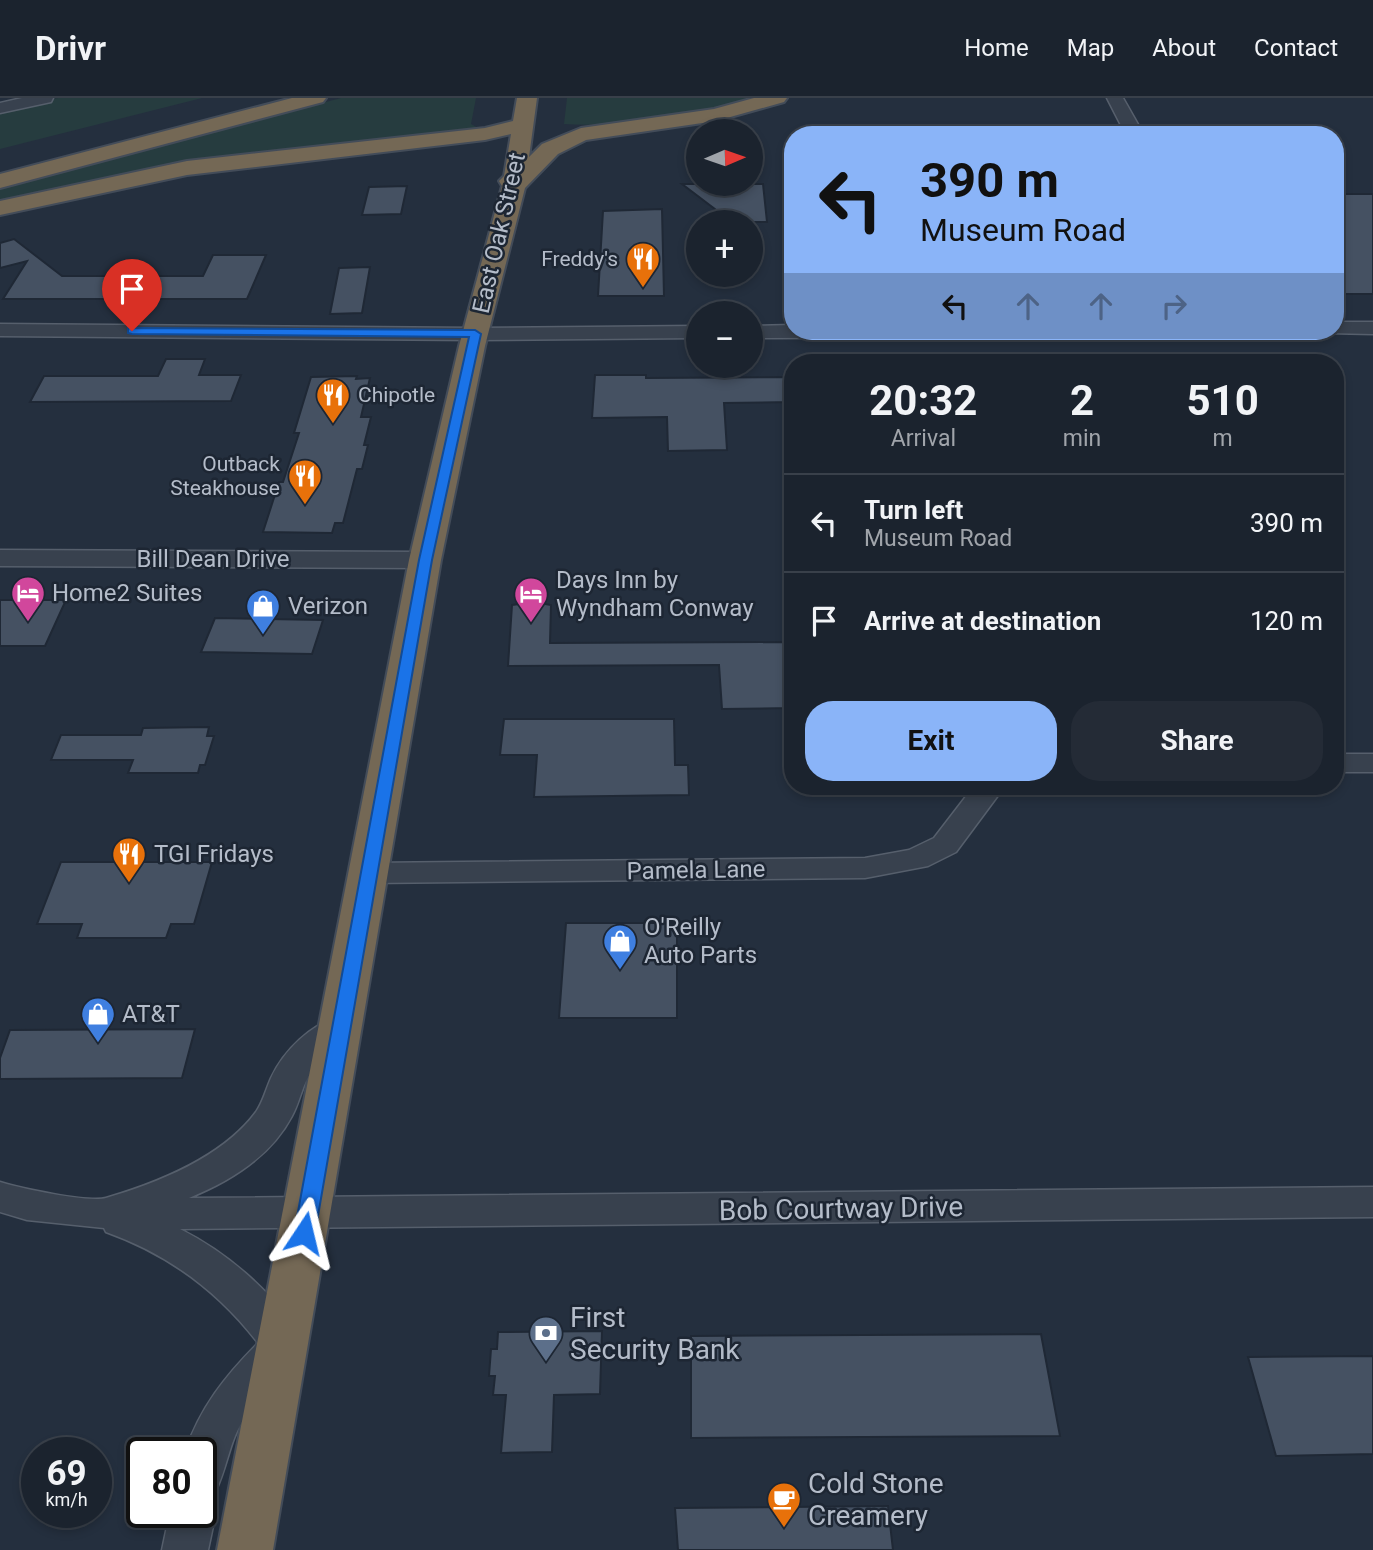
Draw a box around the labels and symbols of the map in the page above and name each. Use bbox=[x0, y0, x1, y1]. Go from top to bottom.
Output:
north arrow bbox=[686, 119, 763, 196]
street label: East Oak Street bbox=[467, 150, 531, 316]
restaurant icon: Freddy's bbox=[624, 240, 662, 289]
place label: Freddy's bbox=[541, 247, 618, 271]
pin bbox=[102, 259, 162, 331]
restaurant icon: Chipotle bbox=[314, 376, 352, 425]
place label: Chipotle bbox=[358, 383, 435, 407]
place label: Outback Steakhouse bbox=[170, 452, 280, 500]
restaurant icon: Outback Steakhouse bbox=[286, 457, 324, 506]
street label: Bill Dean Drive bbox=[136, 545, 290, 573]
place label: Days Inn by Wyndham Conway bbox=[556, 566, 754, 622]
hotel icon: Home2 Suites bbox=[9, 574, 47, 623]
hotel icon: Days Inn by Wyndham Conway bbox=[512, 575, 550, 624]
place label: Home2 Suites bbox=[52, 579, 202, 607]
shop icon: Verizon bbox=[244, 587, 282, 636]
place label: Verizon bbox=[288, 592, 368, 620]
restaurant icon: TGI Fridays bbox=[110, 835, 148, 884]
place label: TGI Fridays bbox=[154, 840, 274, 868]
street label: Pamela Lane bbox=[626, 855, 766, 885]
place label: O'Reilly Auto Parts bbox=[644, 913, 757, 969]
shop icon: O'Reilly Auto Parts bbox=[601, 922, 639, 971]
shop icon: AT&T bbox=[79, 995, 117, 1044]
place label: AT&T bbox=[122, 1000, 180, 1028]
street label: Bob Courtway Drive bbox=[719, 1190, 963, 1227]
position arrow bbox=[267, 1196, 341, 1270]
place label: First Security Bank bbox=[570, 1301, 740, 1366]
bank icon: First Security Bank bbox=[527, 1314, 565, 1363]
speed limit sign: 80 bbox=[126, 1437, 217, 1528]
place label: Cold Stone Creamery bbox=[808, 1467, 944, 1532]
cafe icon: Cold Stone Creamery bbox=[765, 1480, 803, 1529]

